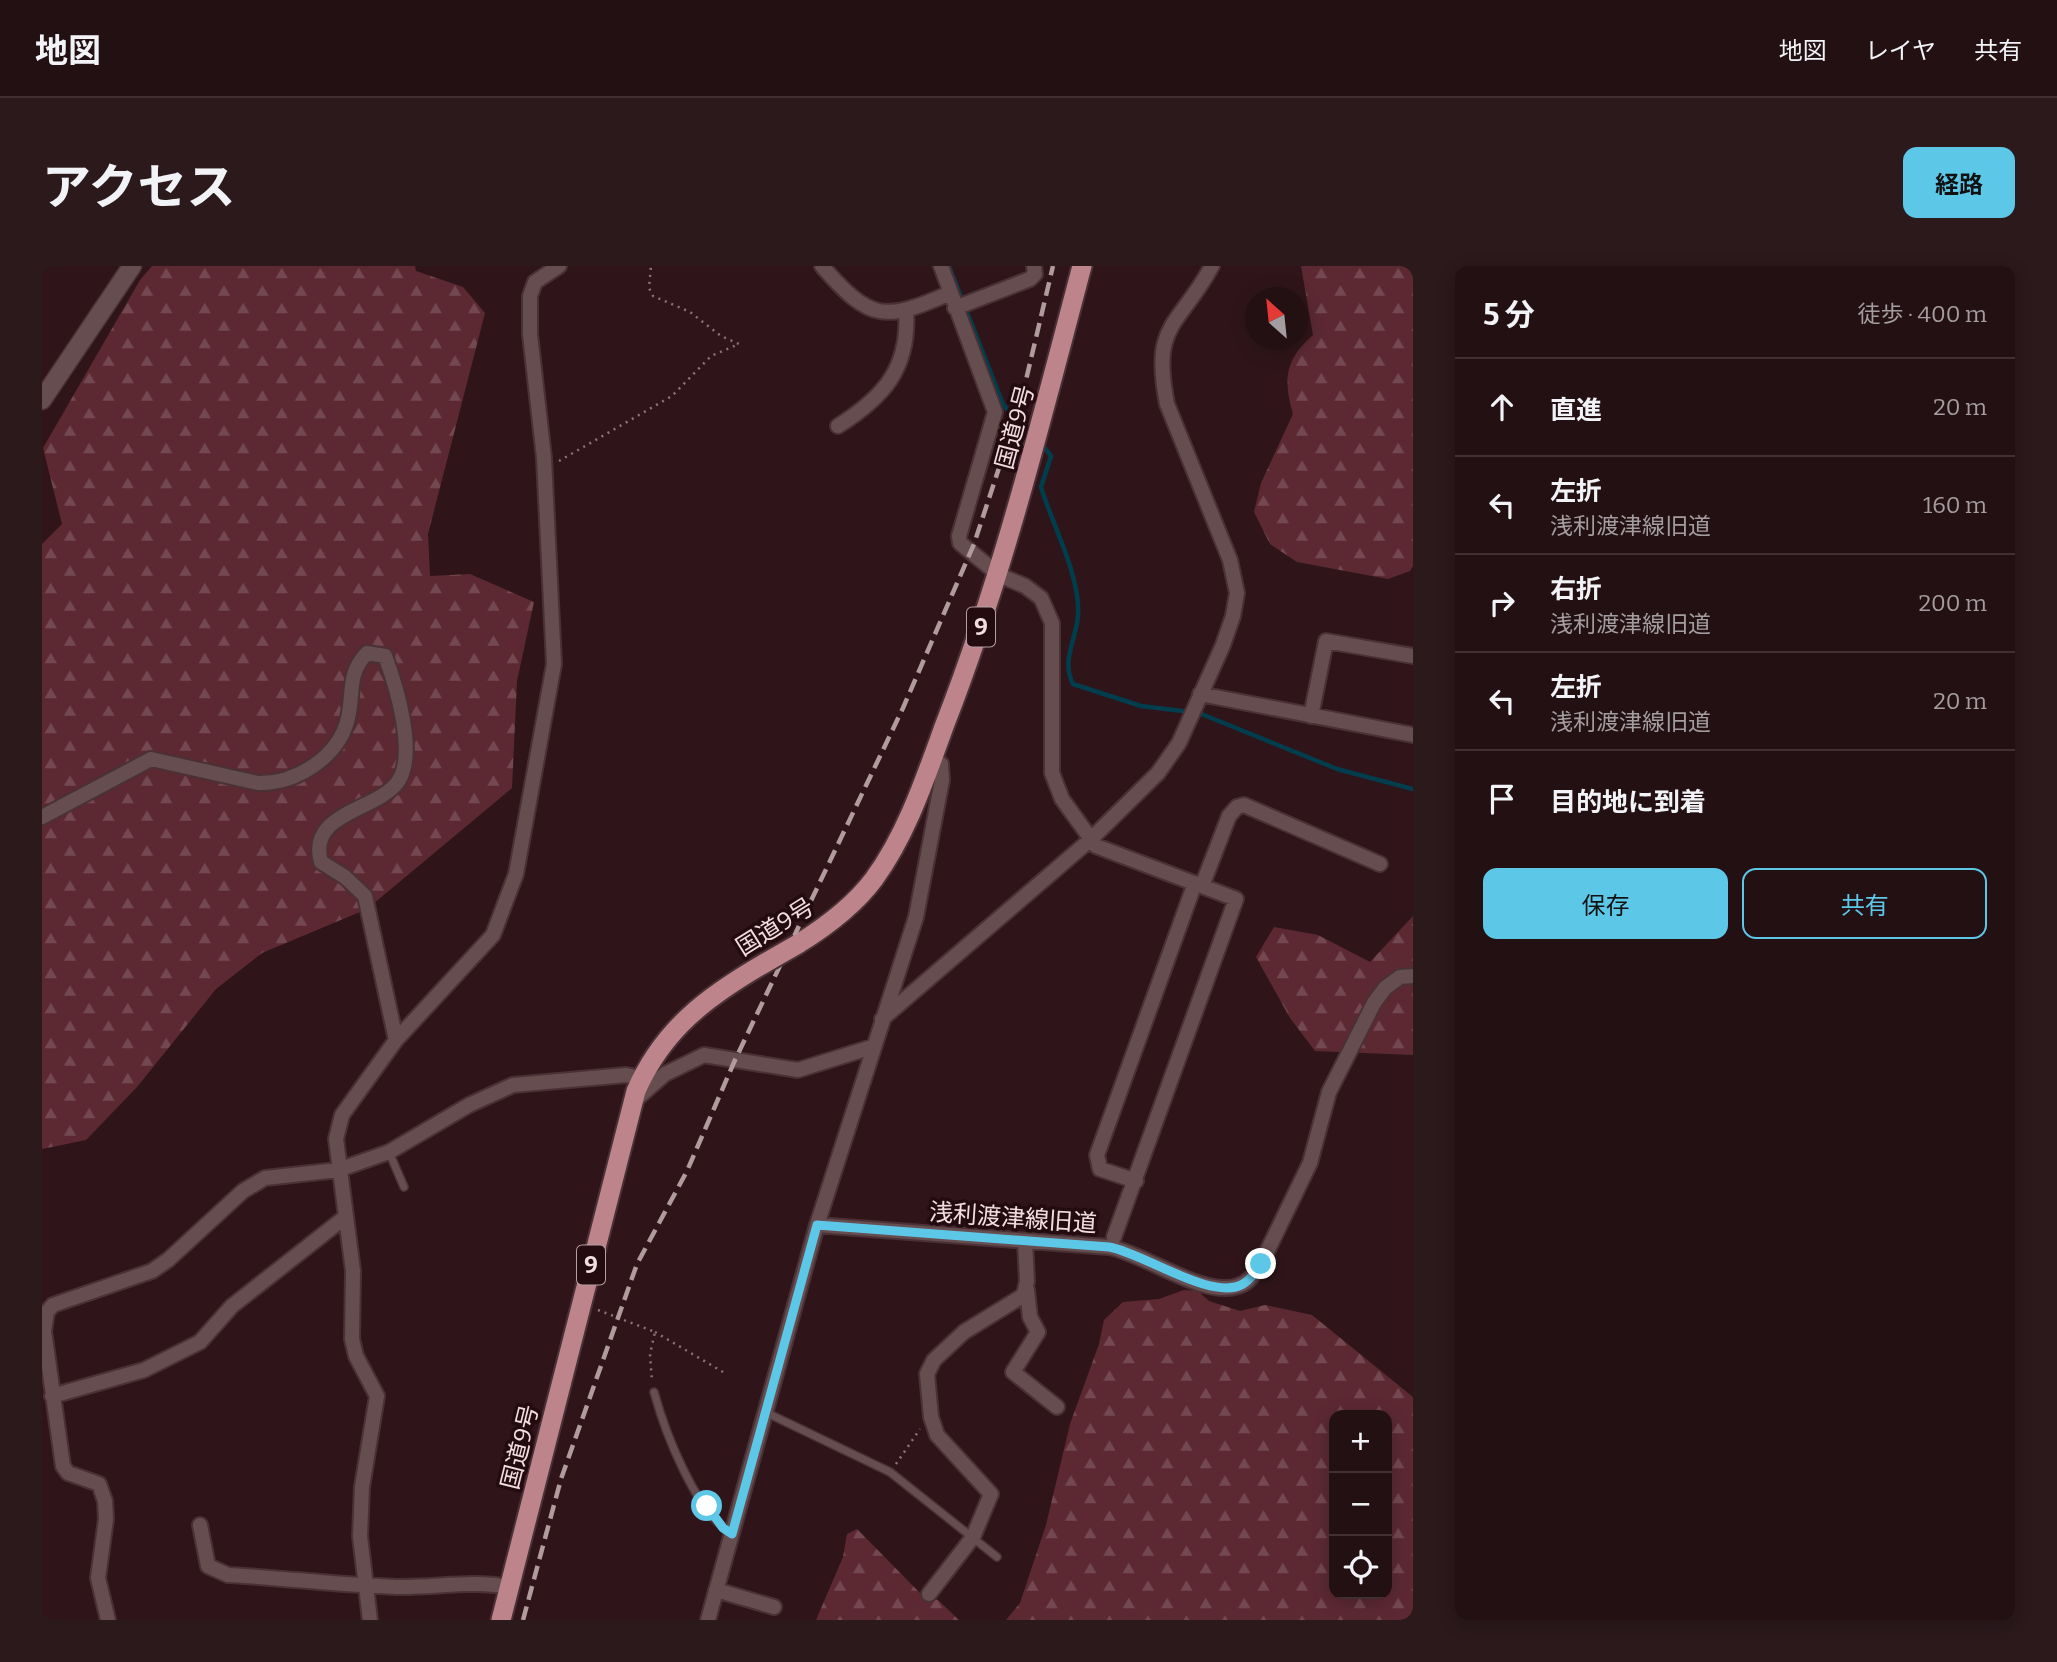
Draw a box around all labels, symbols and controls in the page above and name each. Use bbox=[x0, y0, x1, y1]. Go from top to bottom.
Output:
text: 地図 bbox=[35, 31, 101, 71]
text: 地図 bbox=[1779, 37, 1827, 65]
text: レイヤ bbox=[1865, 37, 1936, 65]
text: 共有 bbox=[1974, 37, 2022, 65]
button: 経路 bbox=[1903, 147, 2015, 218]
text: アクセス bbox=[42, 158, 236, 217]
north arrow bbox=[1245, 287, 1308, 350]
text: 5 分 bbox=[1483, 297, 1535, 333]
text: 徒歩 · 400 m bbox=[1857, 300, 1987, 328]
street label: 国道9号 bbox=[990, 382, 1040, 472]
icon: ahead bbox=[1483, 388, 1521, 426]
text: 20 m bbox=[1933, 393, 1987, 421]
text: 直進 bbox=[1550, 395, 1602, 426]
text: 左折 bbox=[1550, 476, 1602, 507]
icon: left bbox=[1483, 486, 1521, 524]
text: 160 m bbox=[1923, 491, 1987, 519]
text: 浅利渡津線旧道 bbox=[1550, 512, 1711, 540]
text: 右折 bbox=[1550, 574, 1602, 605]
icon: right bbox=[1483, 584, 1521, 622]
text: 200 m bbox=[1918, 589, 1987, 617]
road number: 9 bbox=[967, 608, 995, 646]
text: 浅利渡津線旧道 bbox=[1550, 610, 1711, 638]
text: 左折 bbox=[1550, 672, 1602, 703]
icon: left bbox=[1483, 682, 1521, 720]
text: 20 m bbox=[1933, 687, 1987, 715]
text: 浅利渡津線旧道 bbox=[1550, 708, 1711, 736]
icon: arrive bbox=[1483, 780, 1521, 818]
text: 目的地に到着 bbox=[1550, 787, 1706, 818]
button: 保存 bbox=[1483, 868, 1728, 939]
button: 共有 bbox=[1742, 868, 1987, 939]
street label: 国道9号 bbox=[731, 892, 819, 962]
street label: 浅利渡津線旧道 bbox=[928, 1198, 1098, 1238]
road number: 9 bbox=[577, 1246, 605, 1284]
route end bbox=[1245, 1248, 1276, 1279]
street label: 国道9号 bbox=[496, 1402, 544, 1492]
map controls bbox=[1329, 1410, 1392, 1599]
button: + bbox=[1329, 1410, 1392, 1473]
button: − bbox=[1329, 1473, 1392, 1536]
route start bbox=[691, 1490, 722, 1521]
button: locate bbox=[1329, 1536, 1392, 1599]

